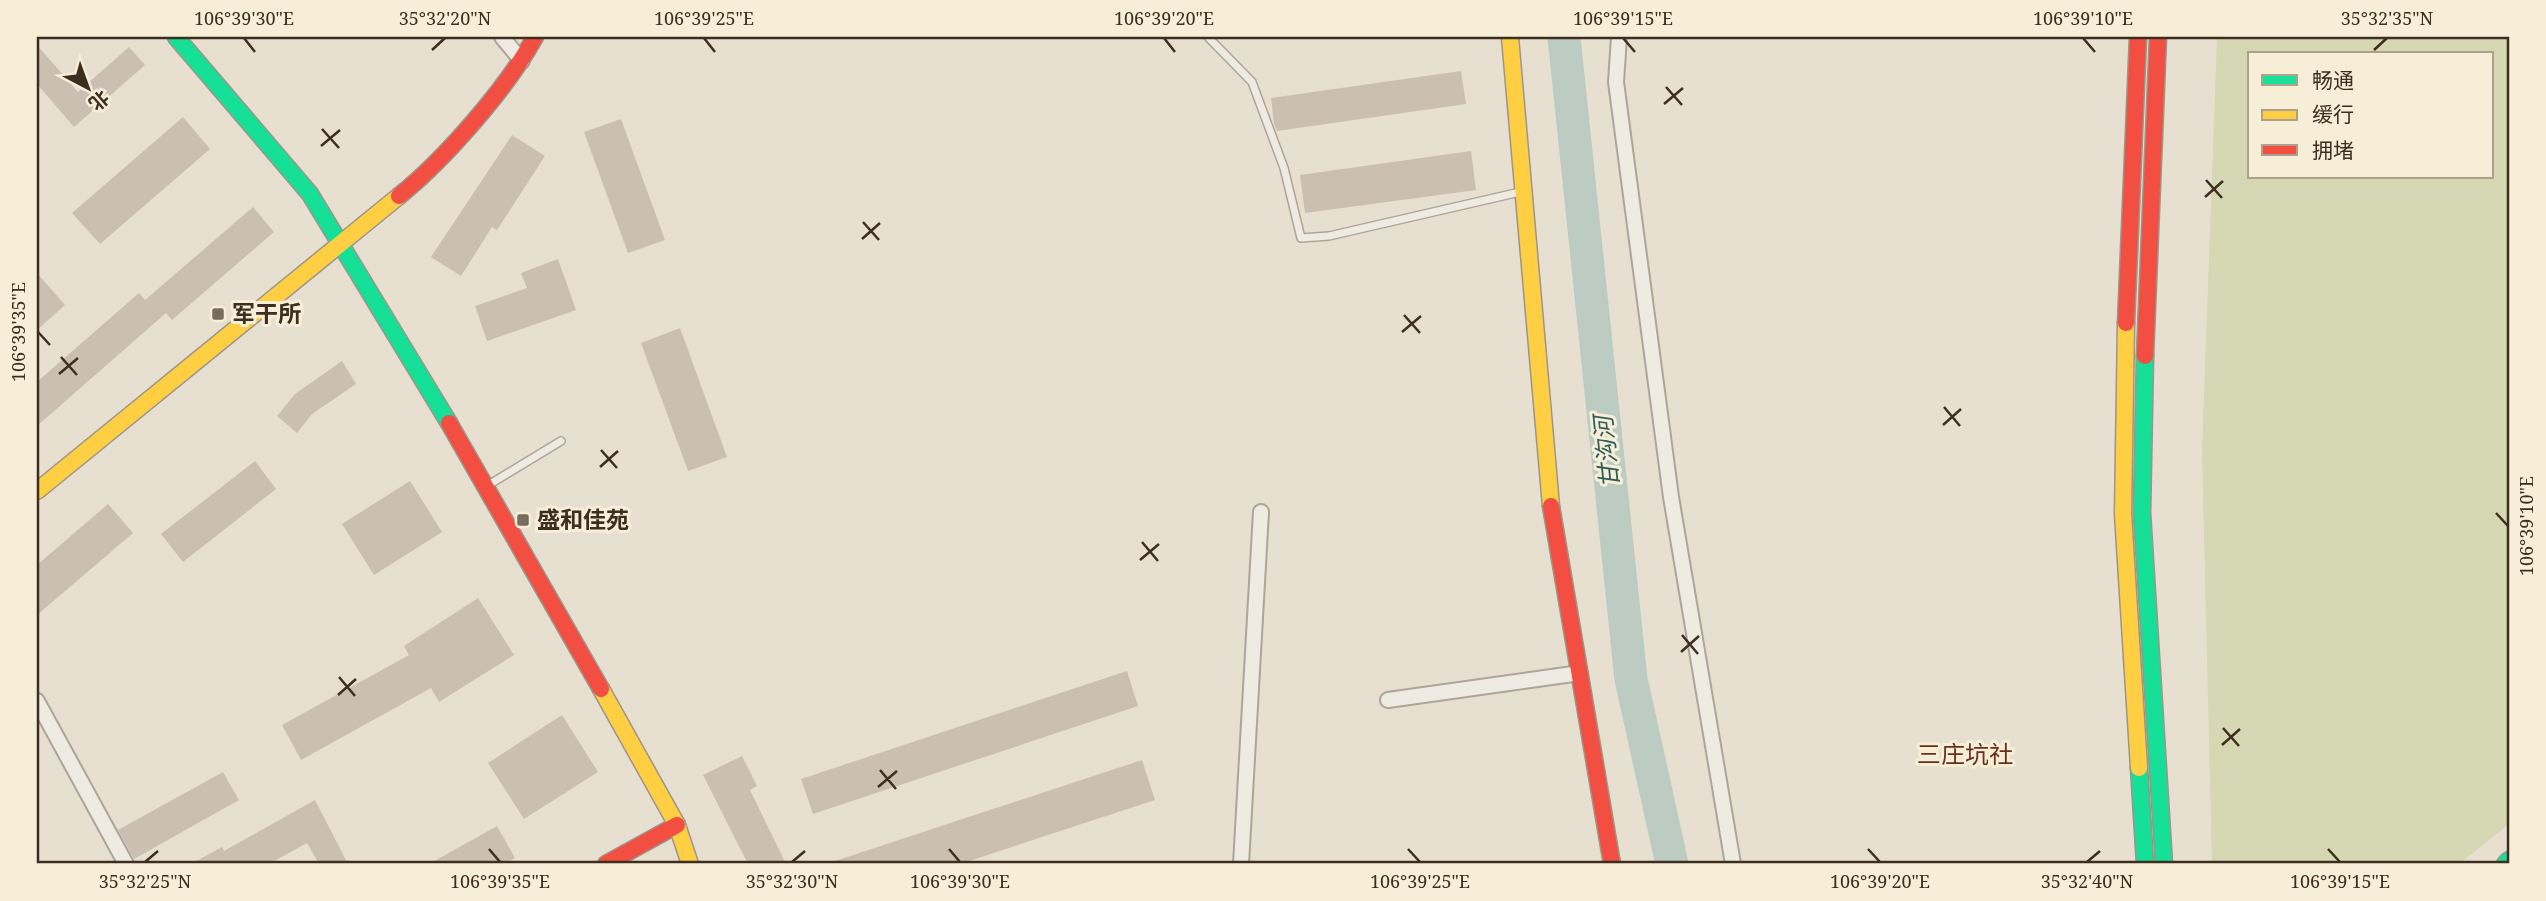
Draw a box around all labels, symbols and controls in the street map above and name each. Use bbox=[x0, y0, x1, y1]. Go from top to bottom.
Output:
text: 106°39'30"E bbox=[194, 6, 294, 30]
text: 35°32'20"N bbox=[399, 6, 492, 30]
text: 106°39'25"E bbox=[654, 6, 754, 30]
text: 106°39'20"E bbox=[1114, 6, 1214, 30]
text: 106°39'15"E bbox=[1573, 6, 1673, 30]
text: 106°39'10"E bbox=[2033, 6, 2133, 30]
text: 35°32'35"N bbox=[2341, 6, 2434, 30]
north arrow bbox=[52, 52, 122, 122]
legend bbox=[2248, 52, 2494, 178]
text: 畅通 bbox=[2312, 66, 2354, 94]
text: 北 bbox=[83, 85, 115, 117]
text: 缓行 bbox=[2312, 100, 2354, 128]
text: 拥堵 bbox=[2312, 136, 2354, 164]
text: 106°39'35"E bbox=[6, 282, 30, 382]
place label: 军干所 bbox=[232, 297, 301, 329]
marker: 军干所 bbox=[210, 306, 226, 322]
water label: 甘沟河 bbox=[1585, 411, 1626, 490]
text: 106°39'10"E bbox=[2514, 476, 2538, 576]
place label: 盛和佳苑 bbox=[537, 503, 629, 535]
marker: 盛和佳苑 bbox=[515, 512, 531, 528]
district label: 三庄坑社 bbox=[1917, 737, 2013, 770]
text: 35°32'25"N bbox=[99, 869, 192, 893]
text: 106°39'35"E bbox=[450, 869, 550, 893]
text: 35°32'30"N bbox=[746, 869, 839, 893]
text: 106°39'30"E bbox=[910, 869, 1010, 893]
text: 106°39'25"E bbox=[1370, 869, 1470, 893]
text: 106°39'20"E bbox=[1830, 869, 1930, 893]
text: 35°32'40"N bbox=[2041, 869, 2134, 893]
text: 106°39'15"E bbox=[2290, 869, 2390, 893]

